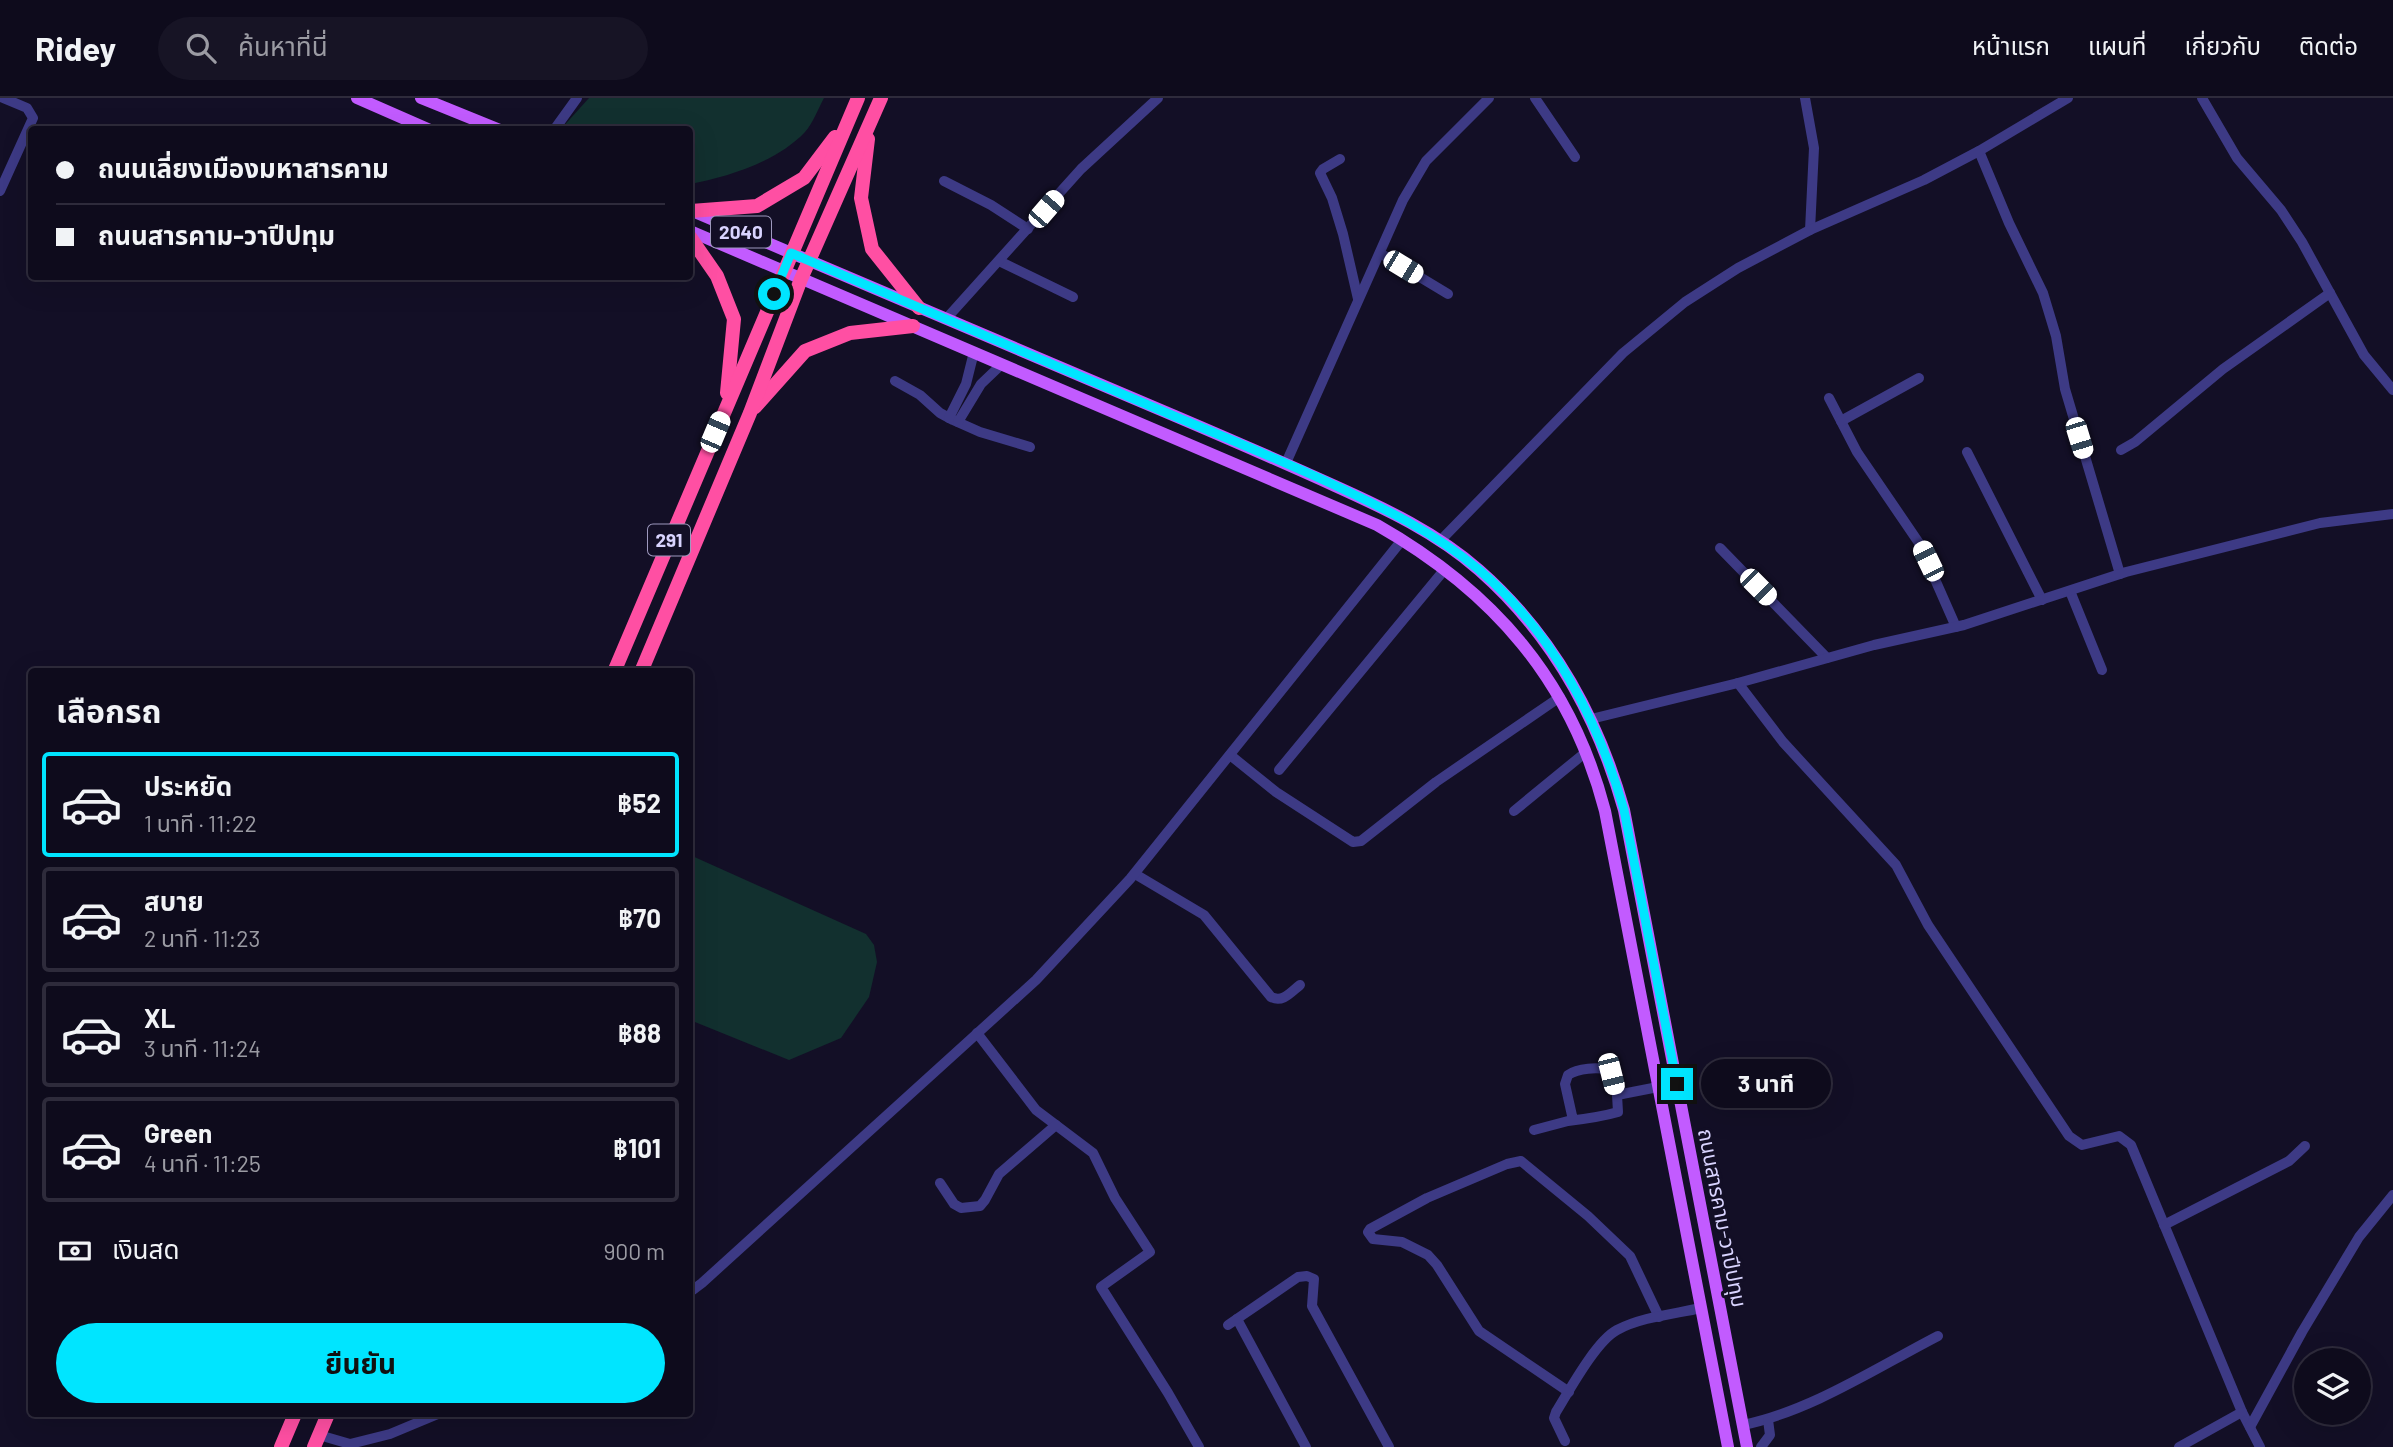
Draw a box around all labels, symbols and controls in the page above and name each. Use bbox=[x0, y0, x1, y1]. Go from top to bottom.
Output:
search box bbox=[158, 17, 648, 80]
text: Ridey bbox=[35, 28, 116, 68]
icon: search bbox=[182, 29, 220, 67]
text: ค้นหาที่นี่ bbox=[238, 30, 328, 61]
text: หน้าแรก bbox=[1972, 31, 2050, 60]
text: แผนที่ bbox=[2088, 31, 2146, 60]
text: เกี่ยวกับ bbox=[2184, 31, 2261, 60]
text: ติดต่อ bbox=[2299, 31, 2358, 60]
text: ถนนเลี่ยงเมืองมหาสารคาม bbox=[98, 152, 389, 183]
car bbox=[1025, 186, 1068, 232]
road number: 2040 bbox=[711, 216, 771, 248]
text: ถนนสารคาม-วาปีปทุม bbox=[98, 219, 335, 250]
car bbox=[1380, 247, 1427, 287]
route start bbox=[758, 278, 790, 310]
car bbox=[698, 409, 733, 455]
car bbox=[2063, 415, 2096, 461]
road number: 291 bbox=[648, 524, 690, 556]
car bbox=[1910, 538, 1947, 584]
car bbox=[1736, 565, 1781, 609]
text: เลือกรถ bbox=[56, 691, 161, 729]
text: ประหยัด bbox=[144, 770, 232, 801]
icon: car bbox=[60, 773, 123, 836]
text: ฿52 bbox=[617, 787, 661, 818]
text: 1 นาที · 11:22 bbox=[144, 809, 257, 837]
text: สบาย bbox=[144, 885, 204, 916]
icon: car bbox=[60, 888, 123, 951]
text: ฿70 bbox=[618, 902, 661, 933]
text: 2 นาที · 11:23 bbox=[144, 924, 260, 952]
text: XL bbox=[144, 1002, 175, 1033]
icon: car bbox=[60, 1003, 123, 1066]
text: ฿88 bbox=[618, 1017, 661, 1048]
text: 3 นาที · 11:24 bbox=[144, 1034, 261, 1062]
car bbox=[1596, 1051, 1627, 1097]
callout: 3 นาที bbox=[1702, 1060, 1831, 1108]
route end bbox=[1661, 1068, 1693, 1100]
text: 3 นาที bbox=[1738, 1069, 1794, 1097]
text: Green bbox=[144, 1117, 212, 1148]
icon: car bbox=[60, 1118, 123, 1181]
street label: ถนนสารคาม-วาปีปทุม bbox=[1692, 1126, 1753, 1310]
text: ฿101 bbox=[613, 1132, 661, 1163]
text: 4 นาที · 11:25 bbox=[144, 1149, 261, 1177]
icon: cash bbox=[56, 1232, 94, 1270]
text: เงินสด bbox=[112, 1233, 179, 1264]
text: 900 m bbox=[603, 1237, 665, 1265]
button: ยืนยัน bbox=[56, 1323, 665, 1403]
map controls bbox=[2294, 1348, 2371, 1425]
button: layers bbox=[2294, 1348, 2371, 1425]

